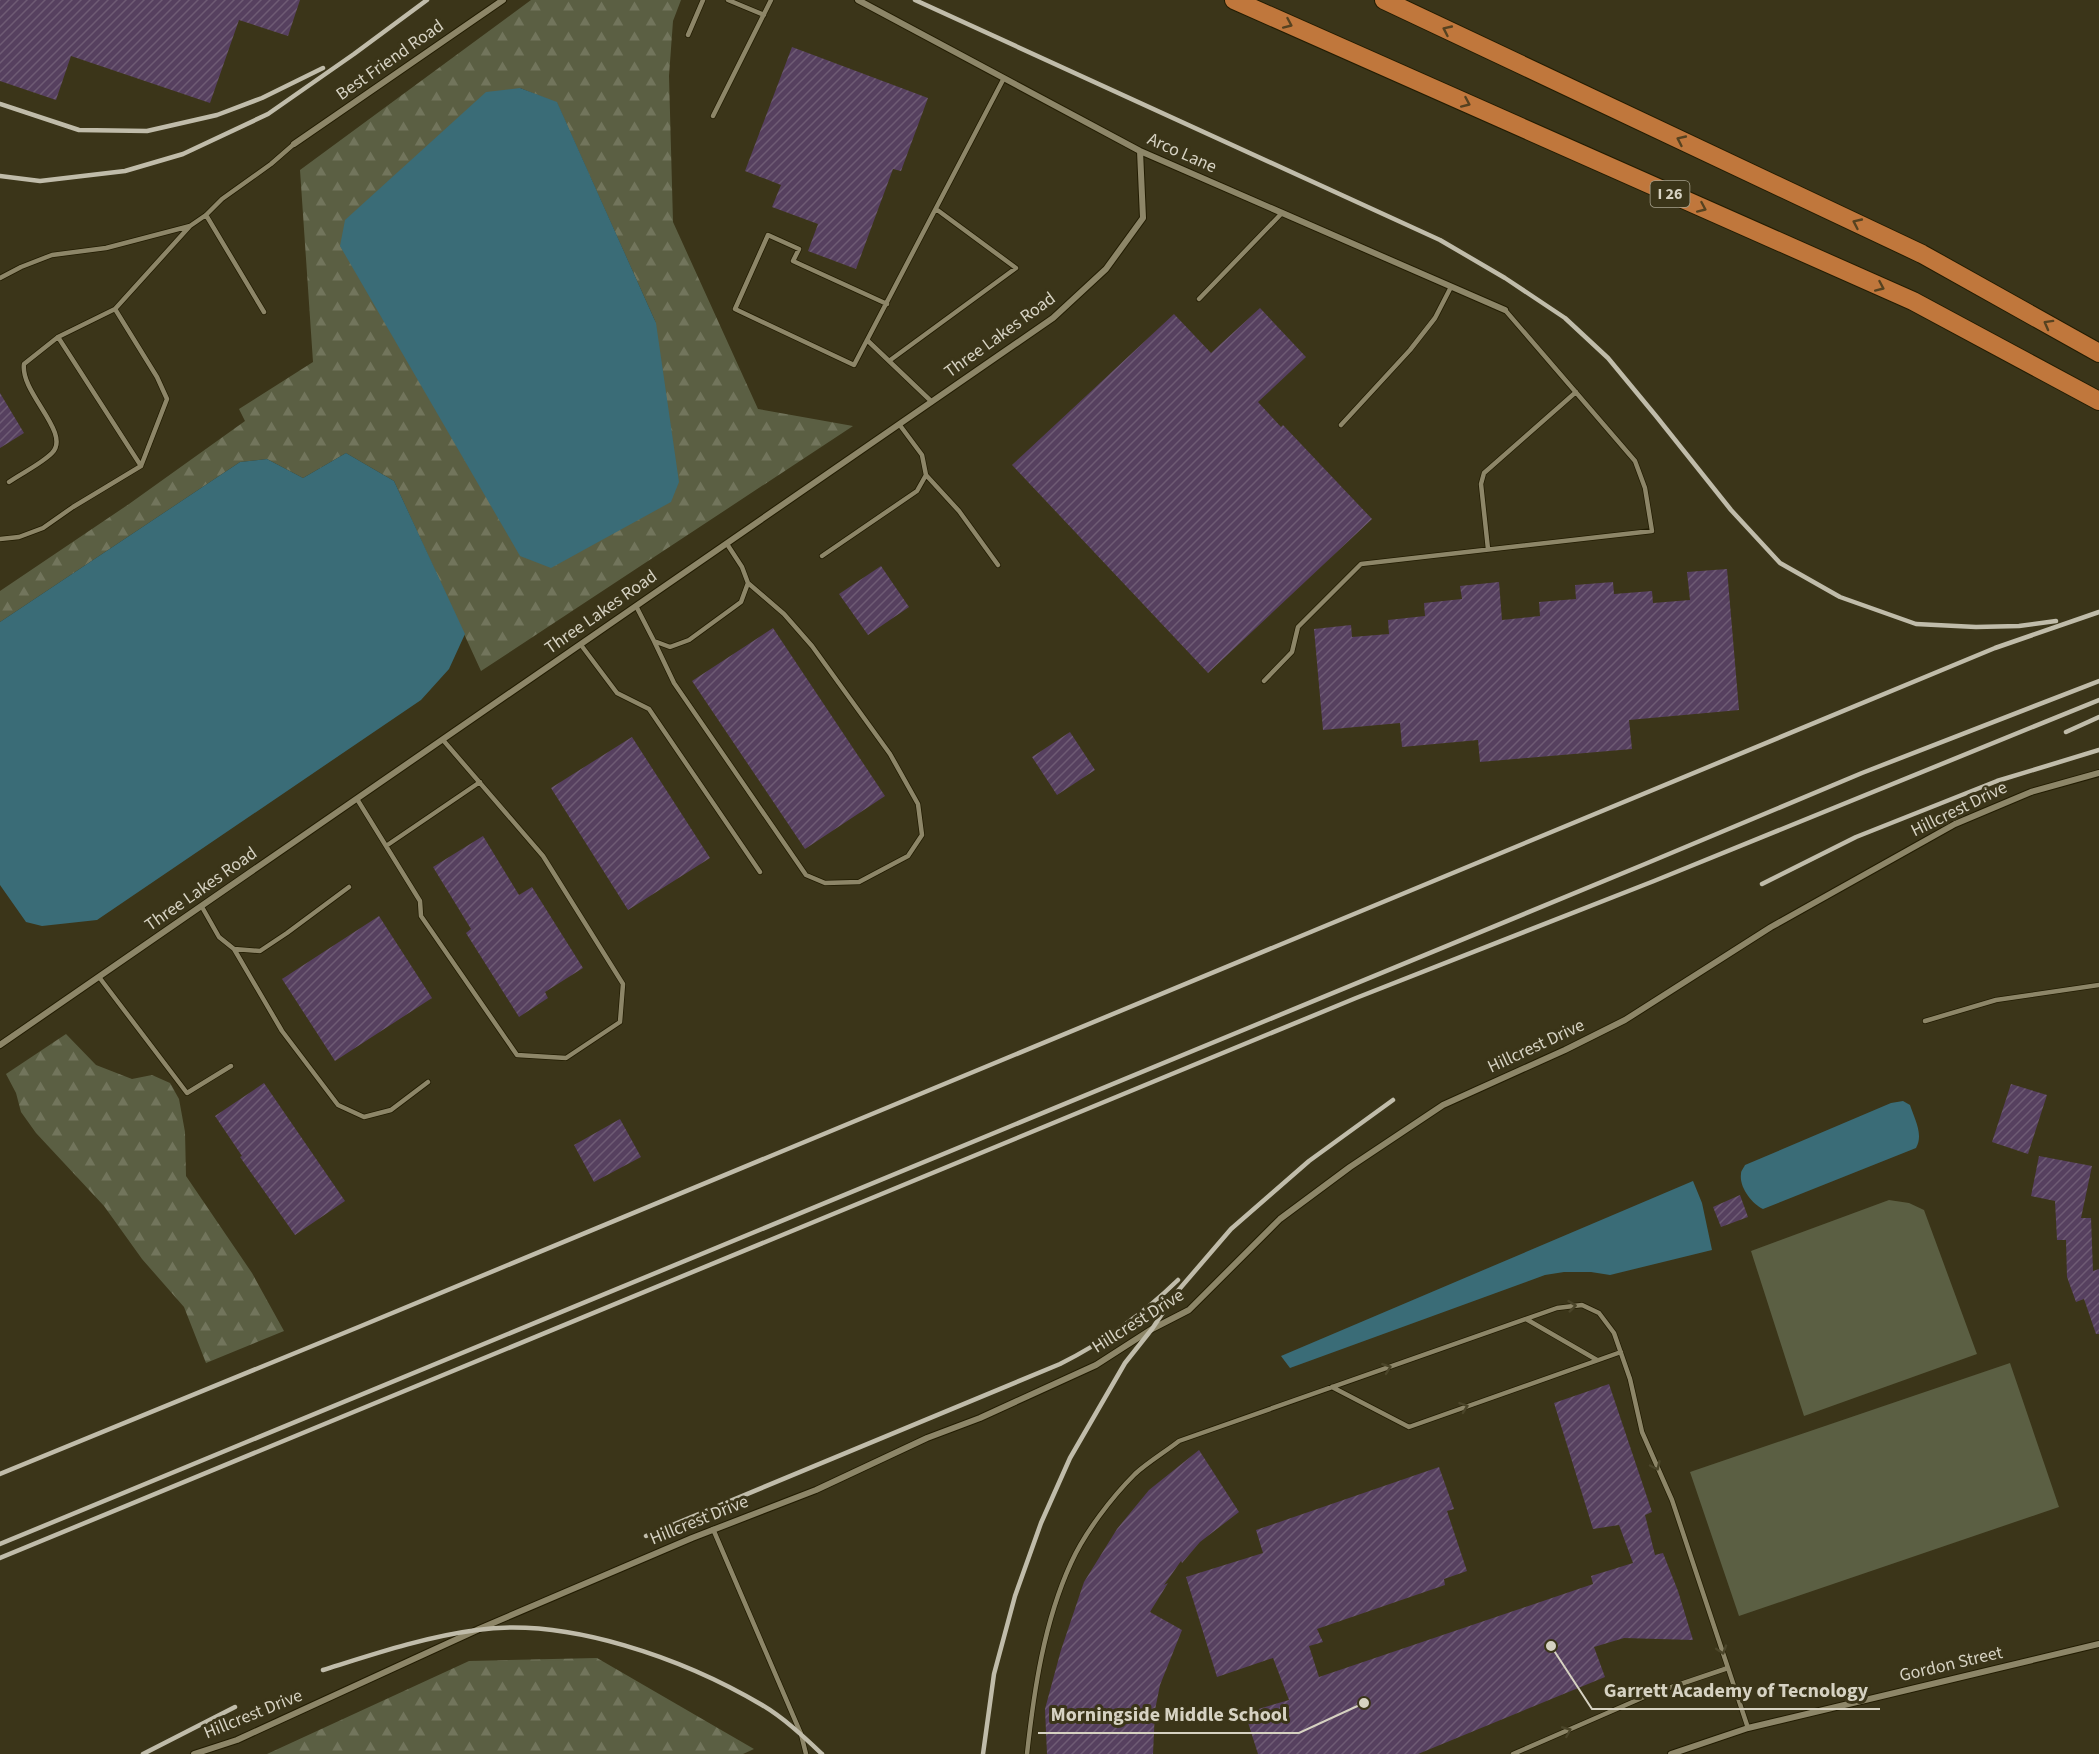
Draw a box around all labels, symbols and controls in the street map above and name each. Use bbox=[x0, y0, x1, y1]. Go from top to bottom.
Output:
street label: Best Friend Road bbox=[331, 13, 449, 107]
one-way arrow bbox=[1281, 16, 1292, 28]
one-way arrow bbox=[1443, 25, 1454, 37]
one-way arrow bbox=[1460, 96, 1471, 108]
street label: Arco Lane bbox=[1143, 127, 1221, 179]
one-way arrow bbox=[1676, 135, 1687, 147]
road number: I 26 bbox=[1650, 181, 1690, 207]
one-way arrow bbox=[1695, 200, 1706, 212]
one-way arrow bbox=[1853, 219, 1864, 231]
one-way arrow bbox=[1874, 280, 1885, 292]
street label: Three Lakes Road bbox=[939, 286, 1061, 384]
one-way arrow bbox=[2044, 320, 2054, 331]
street label: Three Lakes Road bbox=[540, 564, 662, 660]
street label: Hillcrest Drive bbox=[1907, 775, 2011, 843]
street label: Three Lakes Road bbox=[140, 841, 262, 937]
street label: Hillcrest Drive bbox=[1483, 1013, 1589, 1079]
street label: Hillcrest Drive bbox=[1087, 1283, 1189, 1359]
one-way arrow bbox=[1567, 1300, 1576, 1313]
one-way arrow bbox=[1381, 1362, 1392, 1375]
one-way arrow bbox=[1458, 1402, 1469, 1415]
one-way arrow bbox=[1649, 1460, 1661, 1471]
street label: Hillcrest Drive bbox=[646, 1489, 752, 1551]
street label: Gordon Street bbox=[1897, 1640, 2005, 1688]
one-way arrow bbox=[1715, 1644, 1727, 1655]
callout: Garrett Academy of Tecnology bbox=[1592, 1671, 1880, 1709]
text: Garrett Academy of Tecnology bbox=[1604, 1677, 1869, 1705]
street label: Hillcrest Drive bbox=[200, 1683, 306, 1745]
callout: Morningside Middle School bbox=[1038, 1695, 1299, 1733]
text: Morningside Middle School bbox=[1050, 1701, 1288, 1729]
one-way arrow bbox=[1561, 1726, 1572, 1738]

